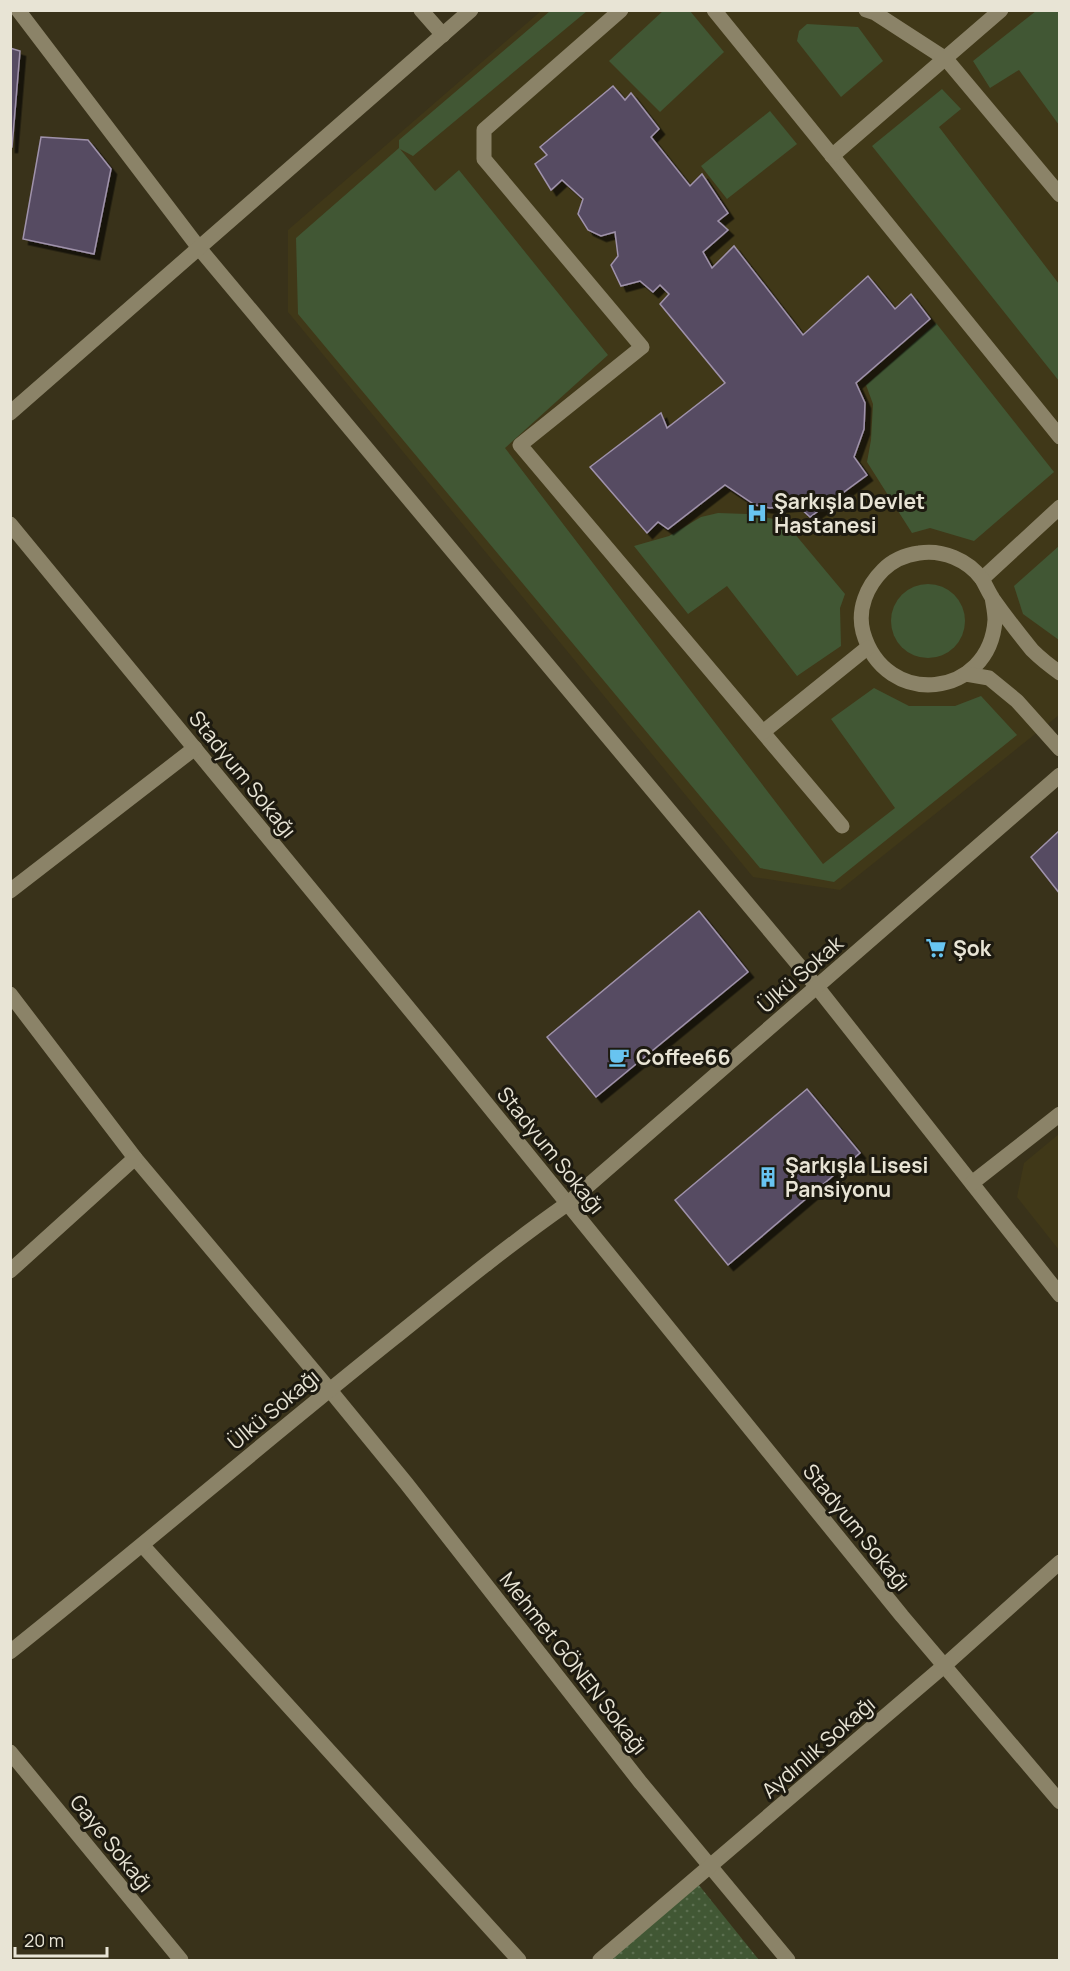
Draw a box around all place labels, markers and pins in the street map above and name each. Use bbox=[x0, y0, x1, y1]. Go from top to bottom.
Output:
place label: Şarkışla Devlet Hastanesi bbox=[774, 487, 925, 539]
hospital icon: Şarkışla Devlet Hastanesi bbox=[745, 501, 769, 525]
place label: Şok bbox=[953, 934, 992, 962]
supermarket icon: Şok bbox=[924, 936, 948, 960]
place label: Coffee66 bbox=[636, 1043, 730, 1071]
cafe icon: Coffee66 bbox=[607, 1045, 631, 1069]
place label: Şarkışla Lisesi Pansiyonu bbox=[785, 1151, 928, 1203]
building icon: Şarkışla Lisesi Pansiyonu bbox=[756, 1165, 780, 1189]

